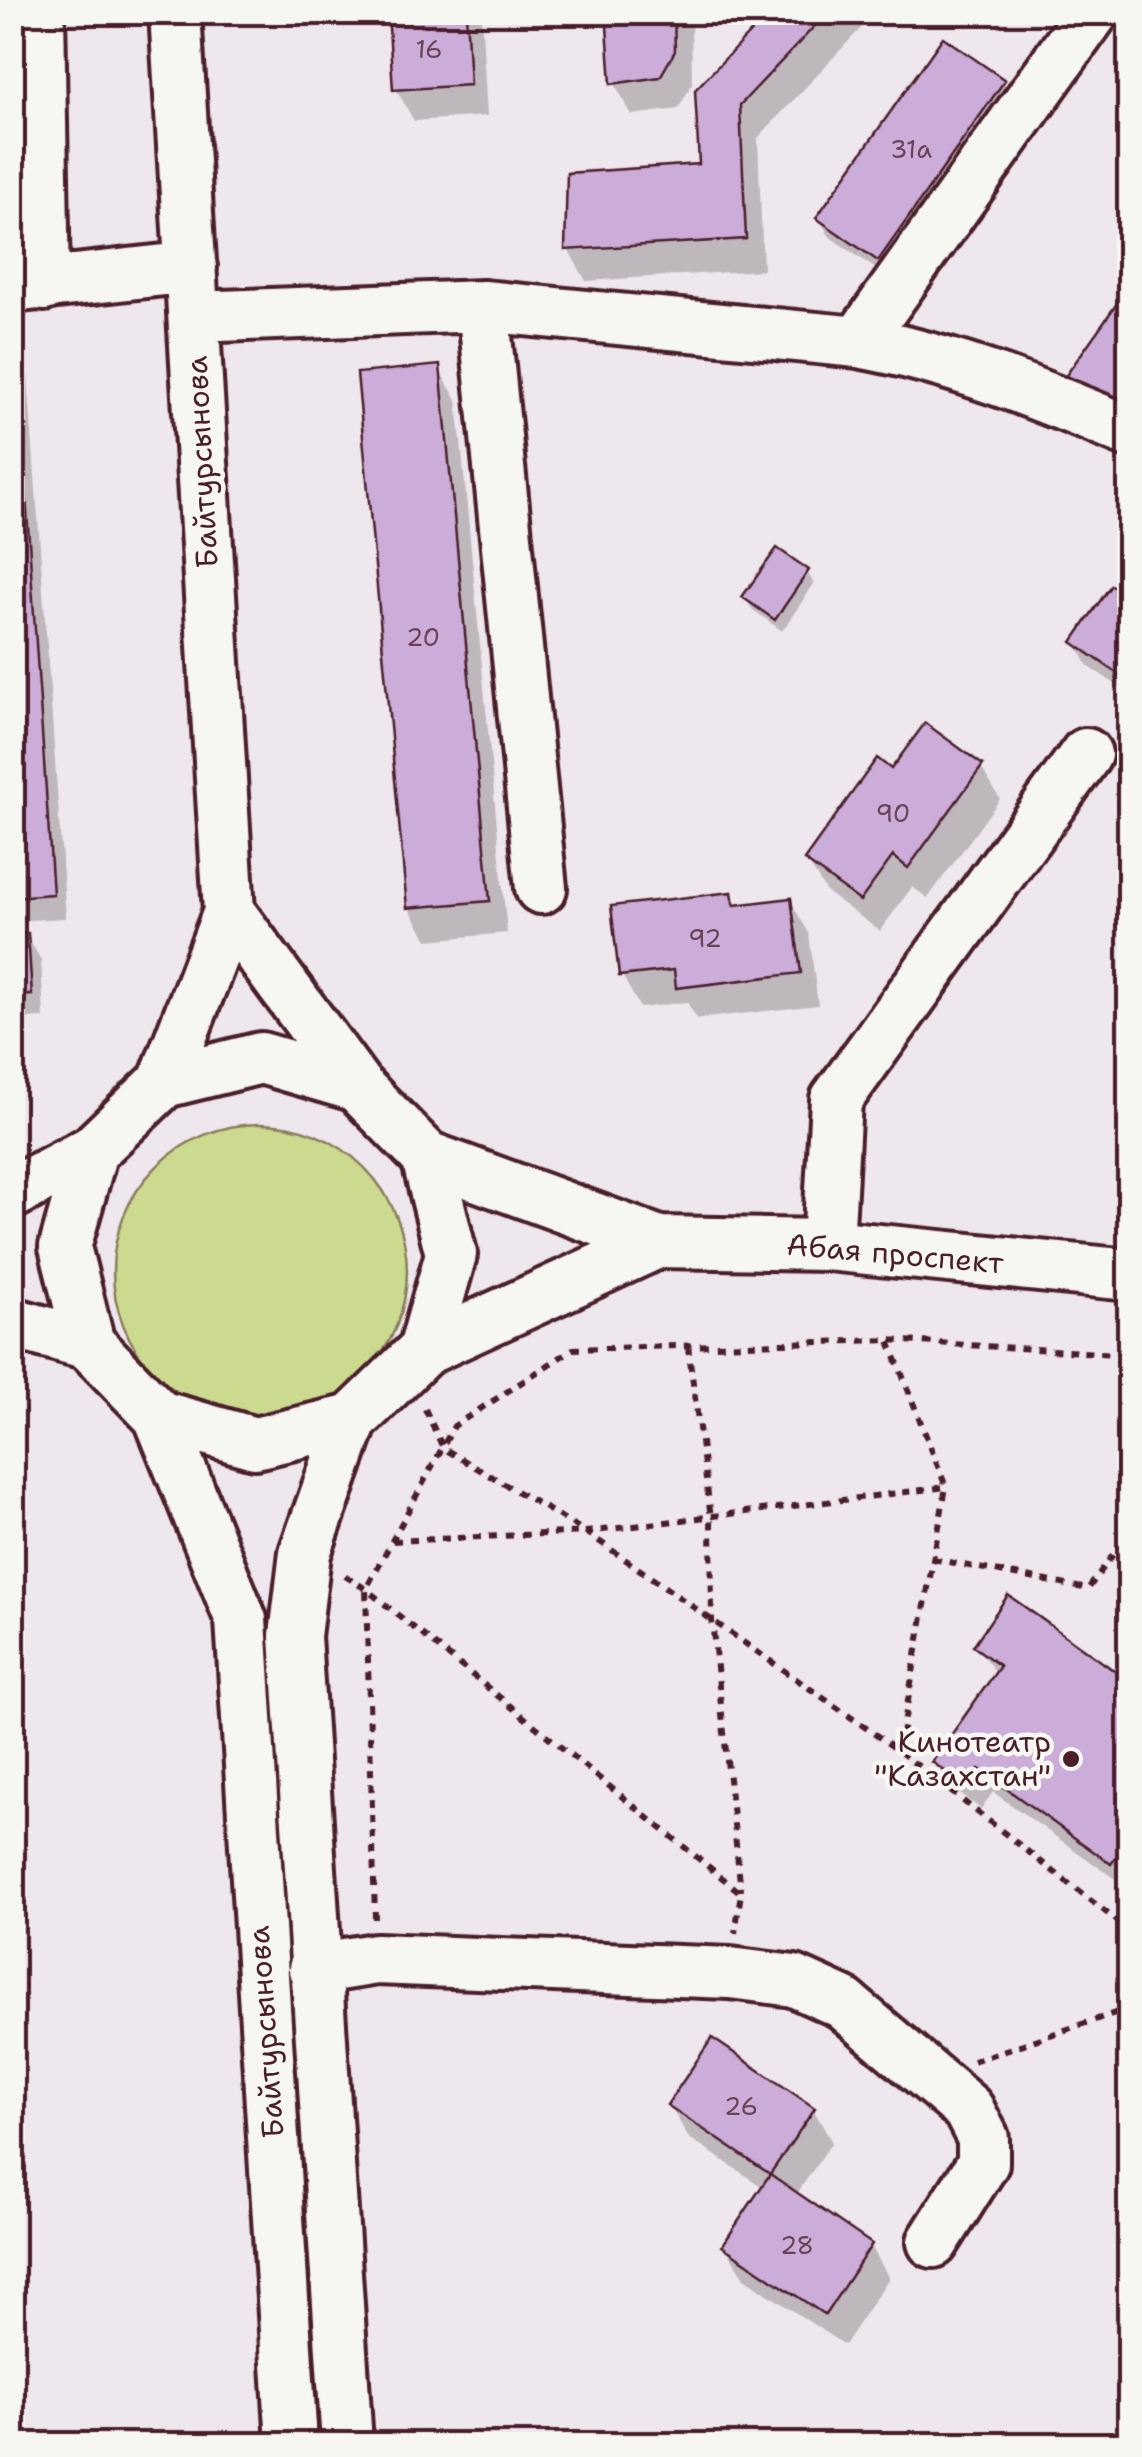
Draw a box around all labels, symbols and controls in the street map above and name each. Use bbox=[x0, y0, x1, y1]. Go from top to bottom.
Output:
house number: 16 bbox=[415, 32, 443, 66]
house number: 31а bbox=[890, 132, 933, 166]
street label: Байтурсынова bbox=[175, 354, 228, 569]
house number: 20 bbox=[406, 620, 440, 654]
house number: 90 bbox=[876, 796, 910, 830]
house number: 92 bbox=[688, 921, 722, 955]
street label: Абая проспект bbox=[785, 1224, 1006, 1283]
place label: Кинотеатр "Казахстан" bbox=[874, 1721, 1051, 1796]
marker: Кинотеатр "Казахстан" bbox=[1060, 1748, 1082, 1770]
street label: Байтурсынова bbox=[238, 1924, 293, 2140]
house number: 26 bbox=[724, 2089, 758, 2123]
house number: 28 bbox=[780, 2228, 814, 2262]

